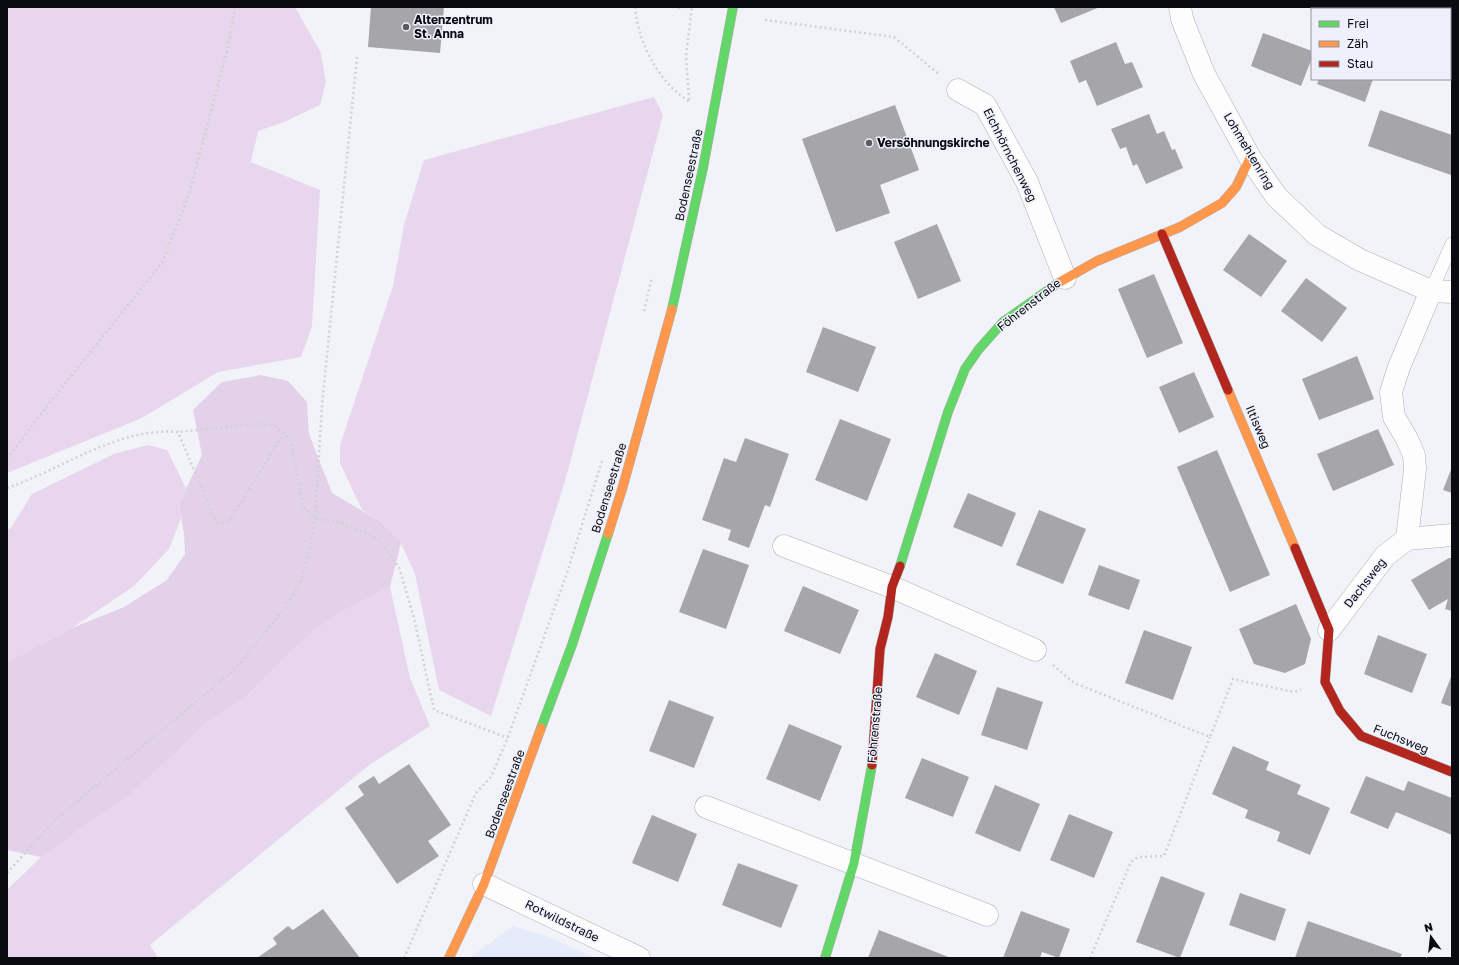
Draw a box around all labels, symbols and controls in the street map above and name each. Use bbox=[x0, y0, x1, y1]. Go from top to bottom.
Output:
legend bbox=[1311, 8, 1451, 80]
place label: Altenzentrum St. Anna bbox=[414, 12, 493, 41]
text: Frei bbox=[1347, 16, 1369, 31]
marker: Altenzentrum St. Anna bbox=[401, 22, 411, 32]
text: Zäh bbox=[1347, 36, 1368, 51]
text: Stau bbox=[1347, 56, 1373, 71]
street label: Eichhörnchenweg bbox=[980, 105, 1041, 204]
street label: Lohmehlenring bbox=[1221, 110, 1278, 192]
street label: Bodenseestraße bbox=[671, 127, 706, 222]
place label: Versöhnungskirche bbox=[877, 135, 990, 150]
marker: Versöhnungskirche bbox=[864, 138, 874, 148]
street label: Föhrenstraße bbox=[994, 275, 1064, 334]
street label: Iltisweg bbox=[1243, 403, 1274, 451]
street label: Bodenseestraße bbox=[588, 441, 629, 535]
street label: Dachsweg bbox=[1340, 555, 1389, 611]
street label: Föhrenstraße bbox=[864, 686, 885, 764]
street label: Fuchsweg bbox=[1371, 721, 1431, 756]
street label: Bodenseestraße bbox=[481, 747, 528, 840]
street label: Rotwildstraße bbox=[523, 896, 602, 945]
north arrow bbox=[1411, 917, 1451, 957]
text: N bbox=[1423, 919, 1434, 934]

